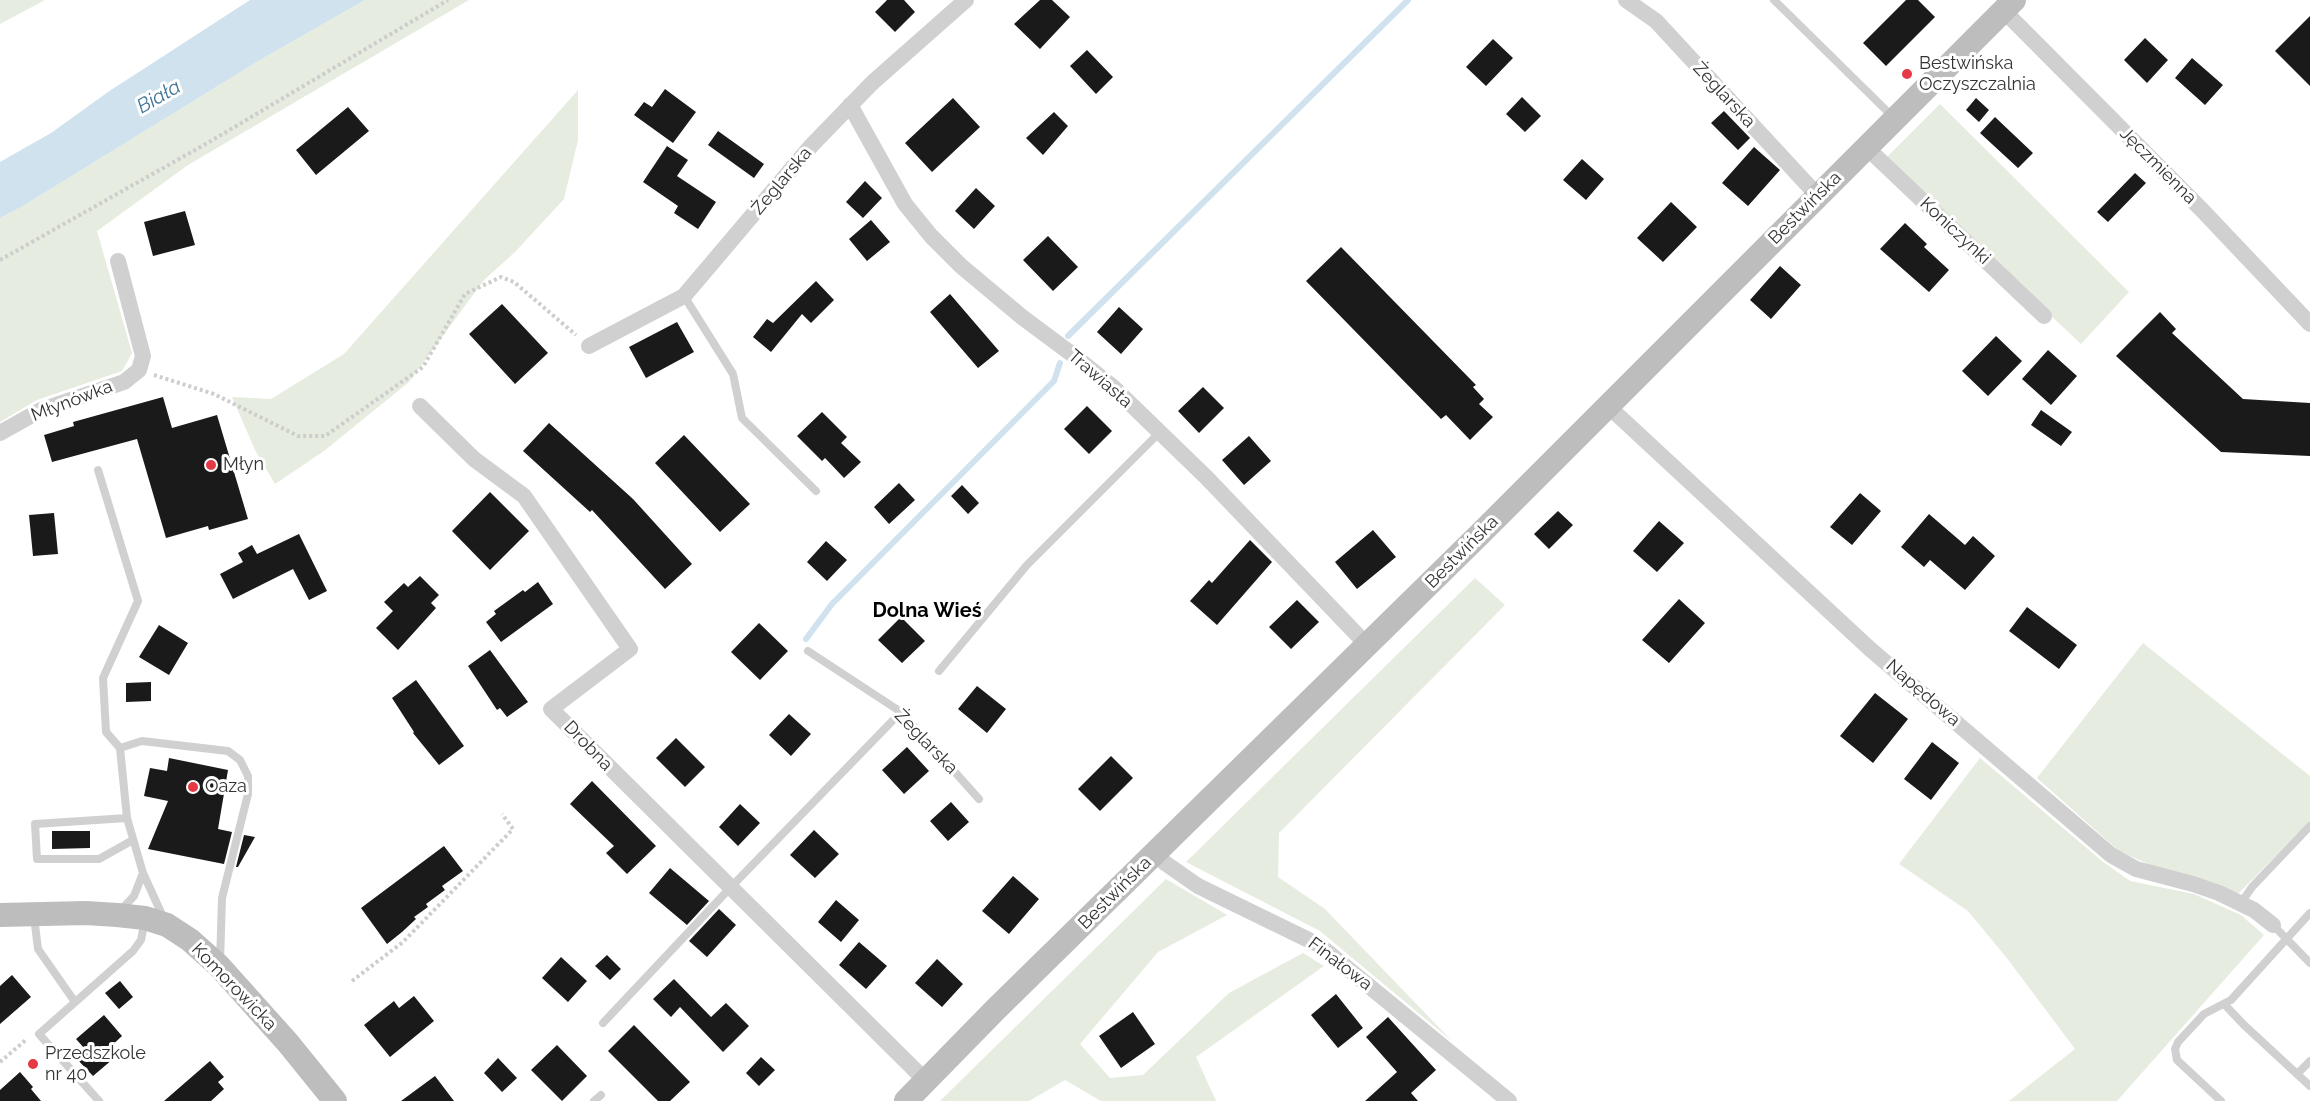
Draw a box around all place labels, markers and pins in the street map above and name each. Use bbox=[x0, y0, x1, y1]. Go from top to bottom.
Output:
place label: Bestwińska Oczyszczalnia bbox=[1919, 53, 2036, 96]
marker: Bestwińska Oczyszczalnia bbox=[1900, 67, 1914, 81]
place label: Młyn bbox=[223, 454, 264, 476]
marker: Młyn bbox=[204, 458, 218, 472]
place label: Oaza bbox=[205, 776, 247, 798]
marker: Oaza bbox=[186, 780, 200, 794]
place label: Przedszkole nr 40 bbox=[45, 1043, 146, 1086]
marker: Przedszkole nr 40 bbox=[26, 1057, 40, 1071]

